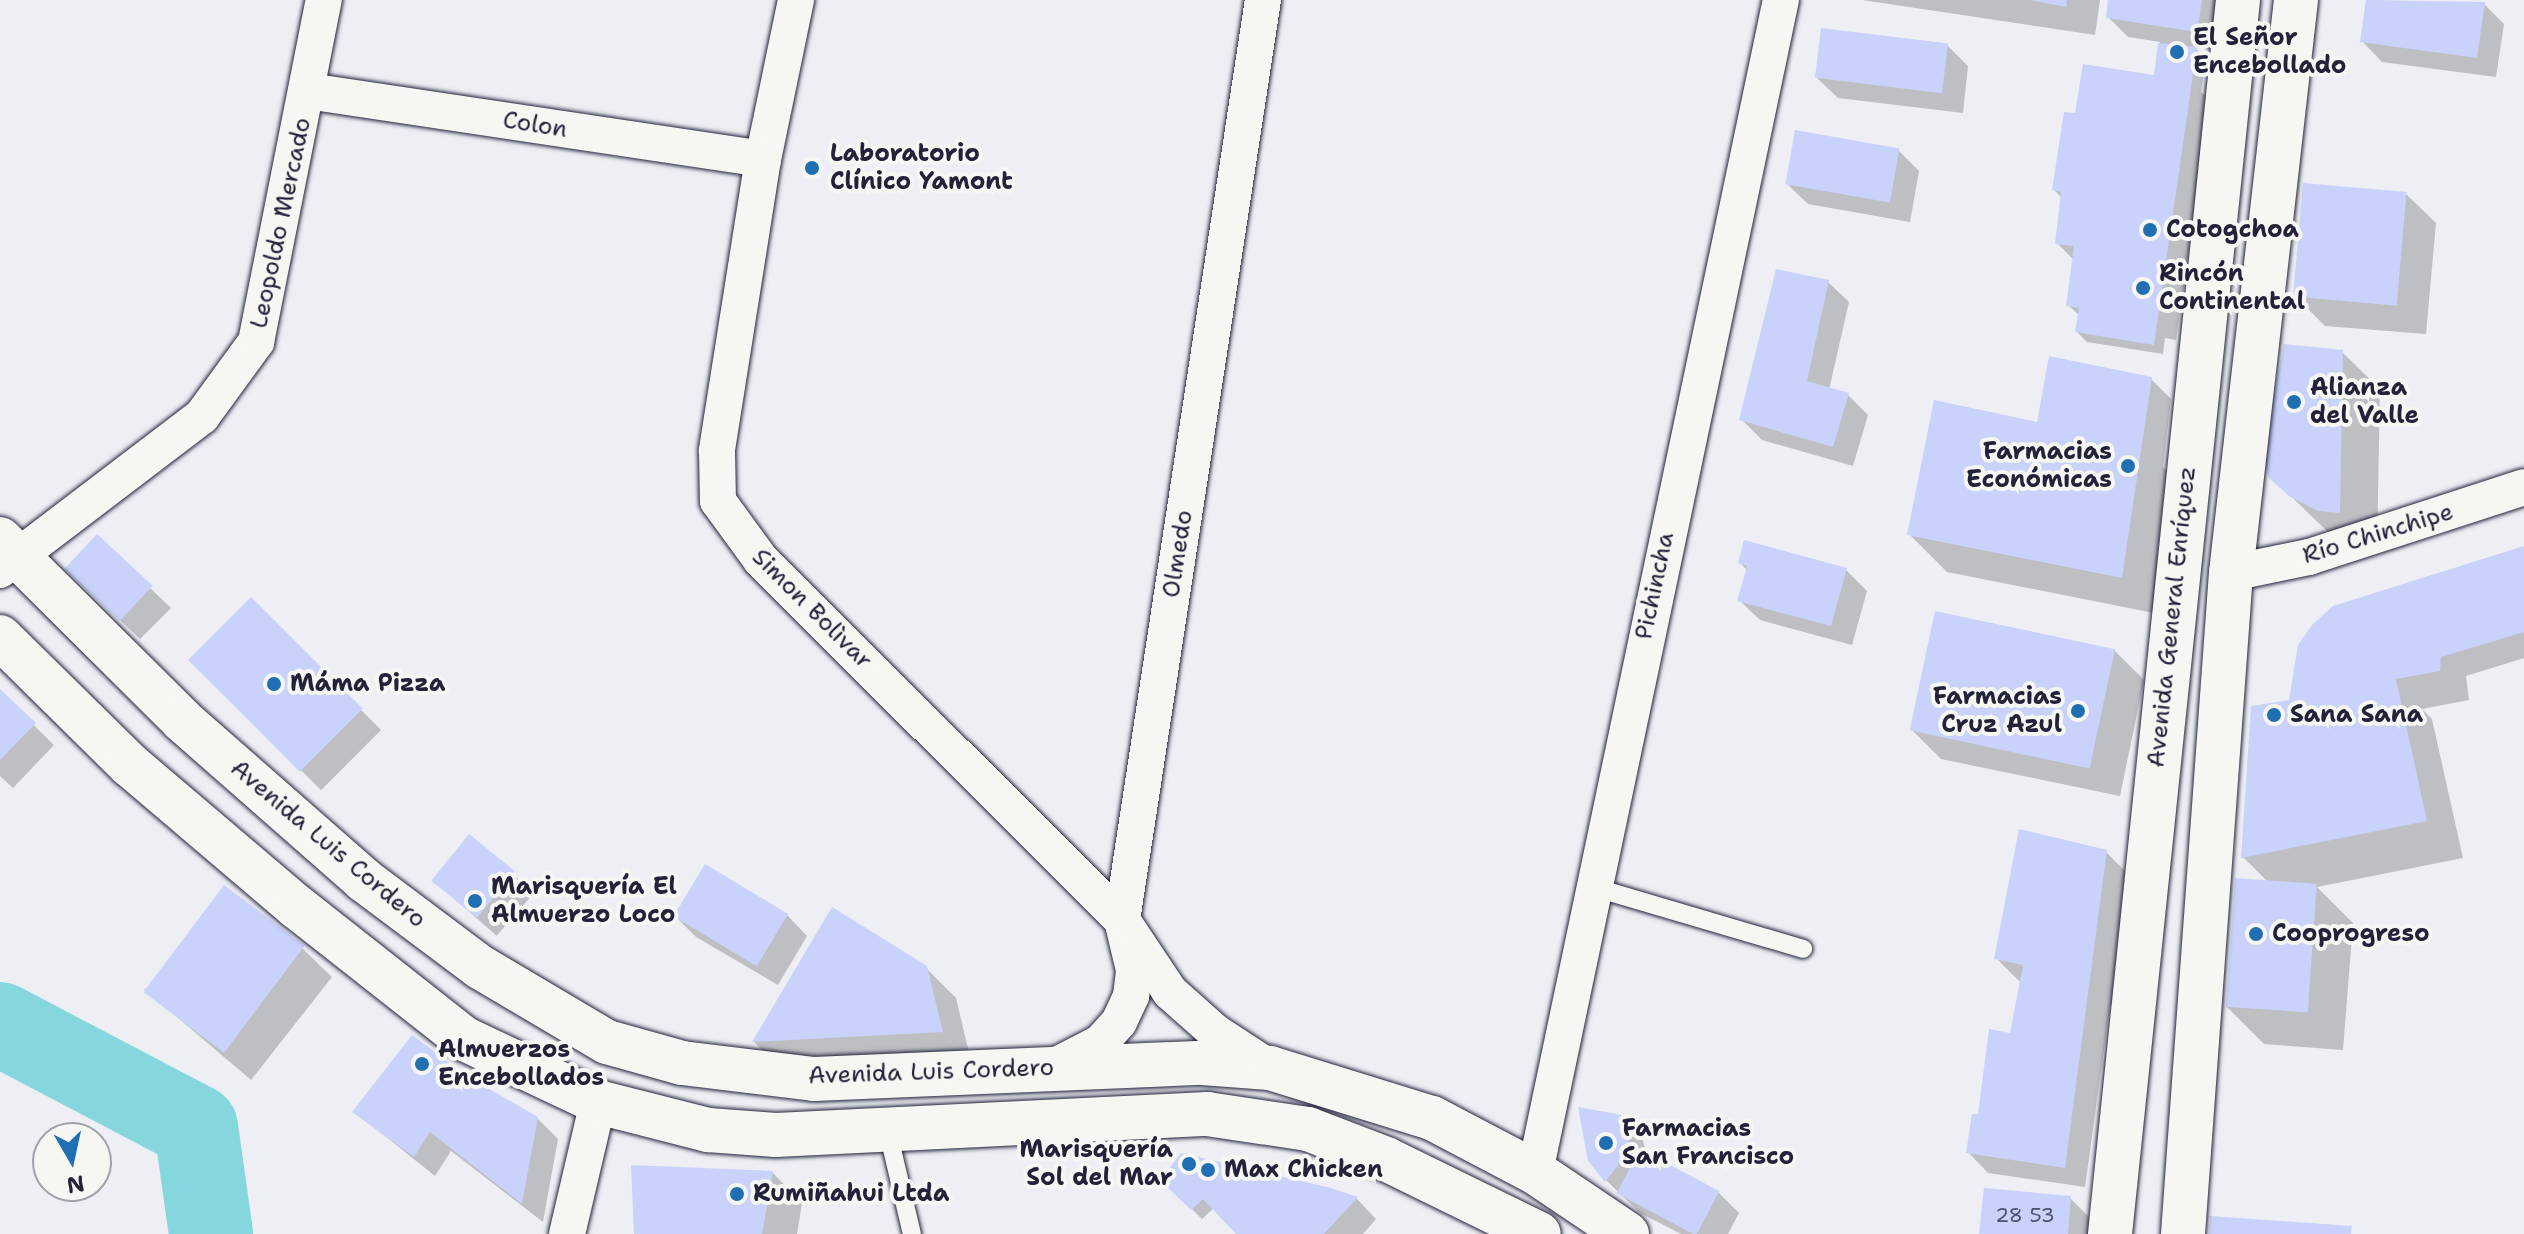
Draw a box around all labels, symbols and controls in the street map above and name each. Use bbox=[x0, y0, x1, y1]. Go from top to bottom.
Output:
place label: El Señor Encebollado bbox=[2193, 24, 2346, 80]
marker: El Señor Encebollado bbox=[2168, 43, 2186, 61]
street label: Colon bbox=[501, 106, 569, 144]
street label: Leopoldo Mercado bbox=[245, 115, 317, 331]
place label: Laboratorio Clínico Yamont bbox=[830, 140, 1013, 196]
marker: Laboratorio Clínico Yamont bbox=[801, 157, 823, 179]
place label: Cotogchoa bbox=[2166, 216, 2299, 244]
marker: Cotogchoa bbox=[2141, 221, 2159, 239]
place label: Rincón Continental bbox=[2159, 260, 2305, 316]
marker: Rincón Continental bbox=[2134, 279, 2152, 297]
place label: Alianza del Valle bbox=[2310, 374, 2419, 430]
marker: Alianza del Valle bbox=[2285, 393, 2303, 411]
place label: Farmacias Económicas bbox=[1966, 438, 2112, 494]
marker: Farmacias Económicas bbox=[2119, 457, 2137, 475]
street label: Avenida General Enríquez bbox=[2142, 465, 2202, 769]
street label: Río Chinchipe bbox=[2299, 497, 2457, 571]
street label: Olmedo bbox=[1157, 508, 1199, 600]
street label: Pichincha bbox=[1630, 530, 1680, 642]
street label: Simon Bolìvar bbox=[746, 543, 878, 675]
place label: Máma Pizza bbox=[290, 670, 445, 698]
marker: Máma Pizza bbox=[265, 675, 283, 693]
place label: Farmacias Cruz Azul bbox=[1933, 683, 2062, 739]
place label: Sana Sana bbox=[2290, 701, 2423, 729]
marker: Farmacias Cruz Azul bbox=[2069, 702, 2087, 720]
marker: Sana Sana bbox=[2265, 706, 2283, 724]
street label: Avenida Luis Cordero bbox=[225, 754, 431, 934]
place label: Marisquería El Almuerzo Loco bbox=[491, 873, 677, 929]
marker: Marisquería El Almuerzo Loco bbox=[466, 892, 484, 910]
place label: Cooprogreso bbox=[2272, 920, 2430, 948]
marker: Cooprogreso bbox=[2247, 925, 2265, 943]
place label: Almuerzos Encebollados bbox=[438, 1036, 604, 1092]
street label: Avenida Luis Cordero bbox=[808, 1053, 1054, 1091]
marker: Almuerzos Encebollados bbox=[413, 1055, 431, 1073]
place label: Farmacias San Francisco bbox=[1622, 1115, 1794, 1171]
north arrow bbox=[32, 1122, 112, 1202]
marker: Farmacias San Francisco bbox=[1597, 1134, 1615, 1152]
place label: Marisquería Sol del Mar bbox=[1020, 1136, 1173, 1192]
marker: Marisquería Sol del Mar bbox=[1180, 1155, 1198, 1173]
place label: Max Chicken bbox=[1224, 1156, 1383, 1184]
marker: Max Chicken bbox=[1199, 1161, 1217, 1179]
text: N bbox=[65, 1169, 86, 1200]
place label: Rumiñahui Ltda bbox=[753, 1180, 949, 1208]
marker: Rumiñahui Ltda bbox=[728, 1185, 746, 1203]
house number: 28 53 bbox=[1995, 1203, 2055, 1227]

